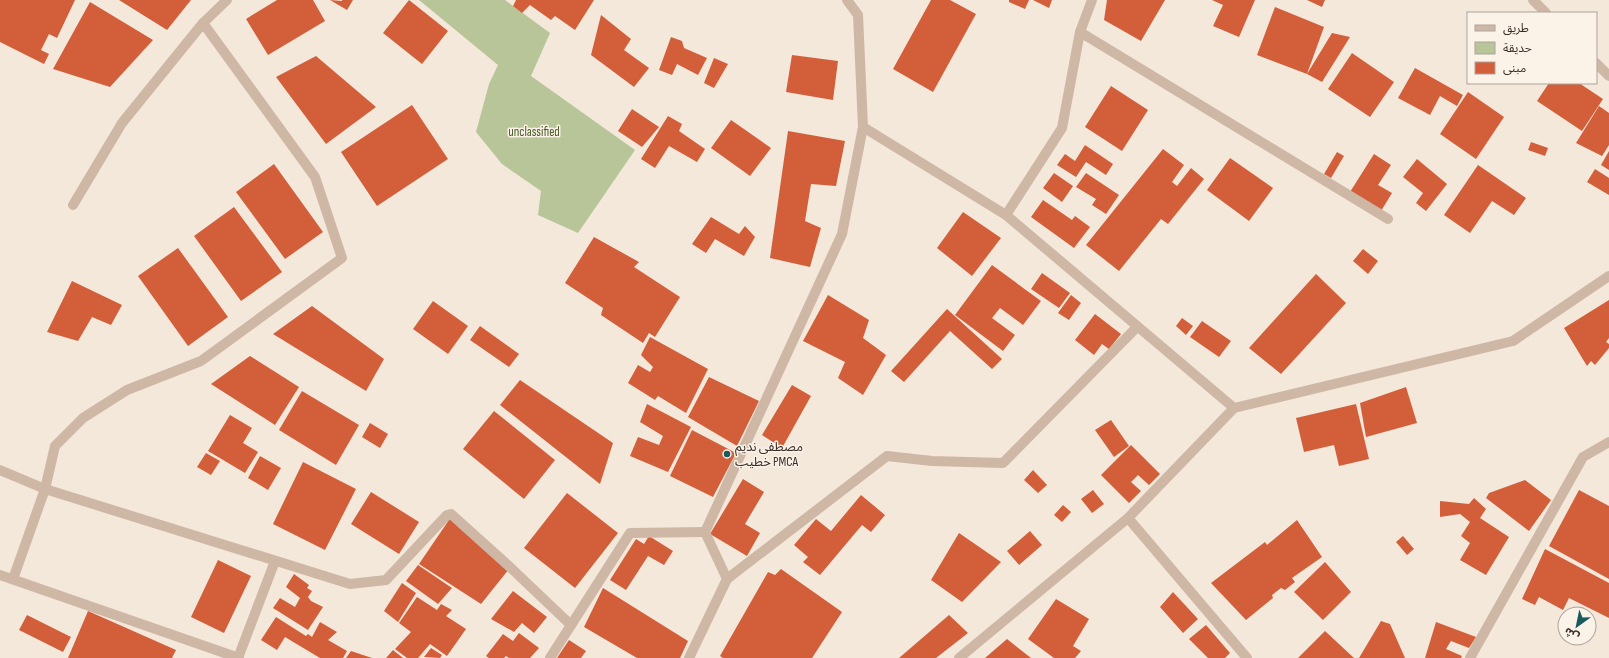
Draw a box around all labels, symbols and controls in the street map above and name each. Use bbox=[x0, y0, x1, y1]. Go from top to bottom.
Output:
legend bbox=[1467, 12, 1597, 84]
text: طريق bbox=[1503, 21, 1529, 36]
text: حديقة bbox=[1503, 41, 1532, 56]
text: مبنى bbox=[1503, 61, 1526, 76]
park label: unclassified bbox=[508, 124, 560, 140]
place label: مصطفى نديم خطيب PMCA bbox=[735, 439, 803, 470]
marker: مصطفى نديم خطيب PMCA bbox=[722, 449, 732, 459]
north arrow bbox=[1557, 606, 1597, 646]
text: ش bbox=[1562, 624, 1582, 644]

